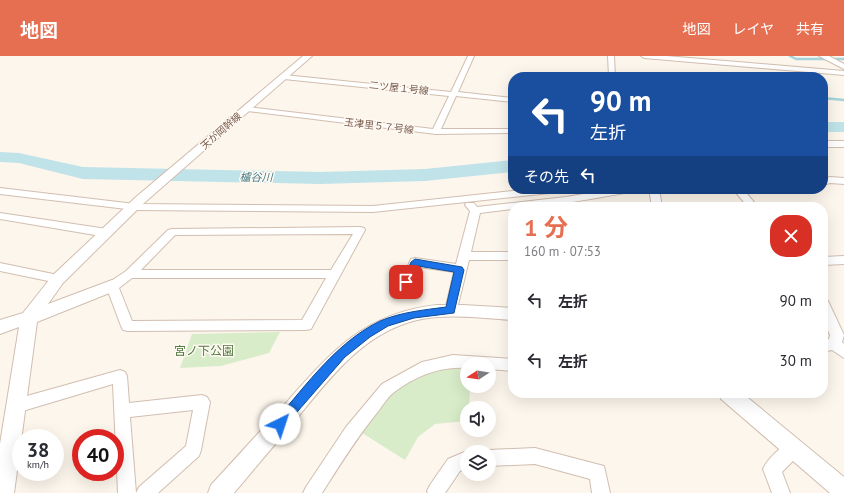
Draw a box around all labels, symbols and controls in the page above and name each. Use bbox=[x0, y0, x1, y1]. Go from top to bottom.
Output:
text: 地図 bbox=[20, 18, 58, 42]
text: 地図 bbox=[682, 20, 710, 38]
text: レイヤ bbox=[732, 20, 774, 38]
text: 共有 bbox=[796, 20, 824, 38]
street label: 二ツ屋１号線 bbox=[368, 78, 430, 98]
text: 90 m bbox=[590, 82, 651, 119]
icon: left bbox=[524, 88, 576, 140]
street label: 天が岡幹線 bbox=[198, 110, 244, 152]
street label: 玉津里５７号線 bbox=[343, 115, 415, 137]
text: 左折 bbox=[590, 121, 626, 144]
icon: left bbox=[577, 164, 599, 186]
text: その先 bbox=[524, 167, 569, 186]
water label: 櫨谷川 bbox=[239, 170, 274, 184]
text: 1 分 bbox=[524, 212, 568, 243]
button: close bbox=[770, 215, 812, 257]
text: 160 m · 07:53 bbox=[524, 243, 601, 260]
pin bbox=[389, 265, 423, 299]
icon: arrive bbox=[395, 271, 417, 293]
icon: left bbox=[524, 289, 546, 311]
text: 90 m bbox=[779, 291, 812, 310]
text: 左折 bbox=[558, 292, 588, 311]
park label: 宮ノ下公園 bbox=[174, 343, 234, 358]
icon: left bbox=[524, 349, 546, 371]
text: 30 m bbox=[779, 351, 812, 370]
text: 左折 bbox=[558, 352, 588, 371]
north arrow bbox=[460, 357, 496, 393]
map controls bbox=[460, 357, 496, 481]
button: sound bbox=[460, 401, 496, 437]
position arrow bbox=[259, 403, 301, 445]
speed limit sign: 40 bbox=[72, 429, 124, 481]
text: 38 bbox=[27, 437, 49, 463]
button: layers bbox=[460, 445, 496, 481]
text: km/h bbox=[27, 458, 49, 471]

